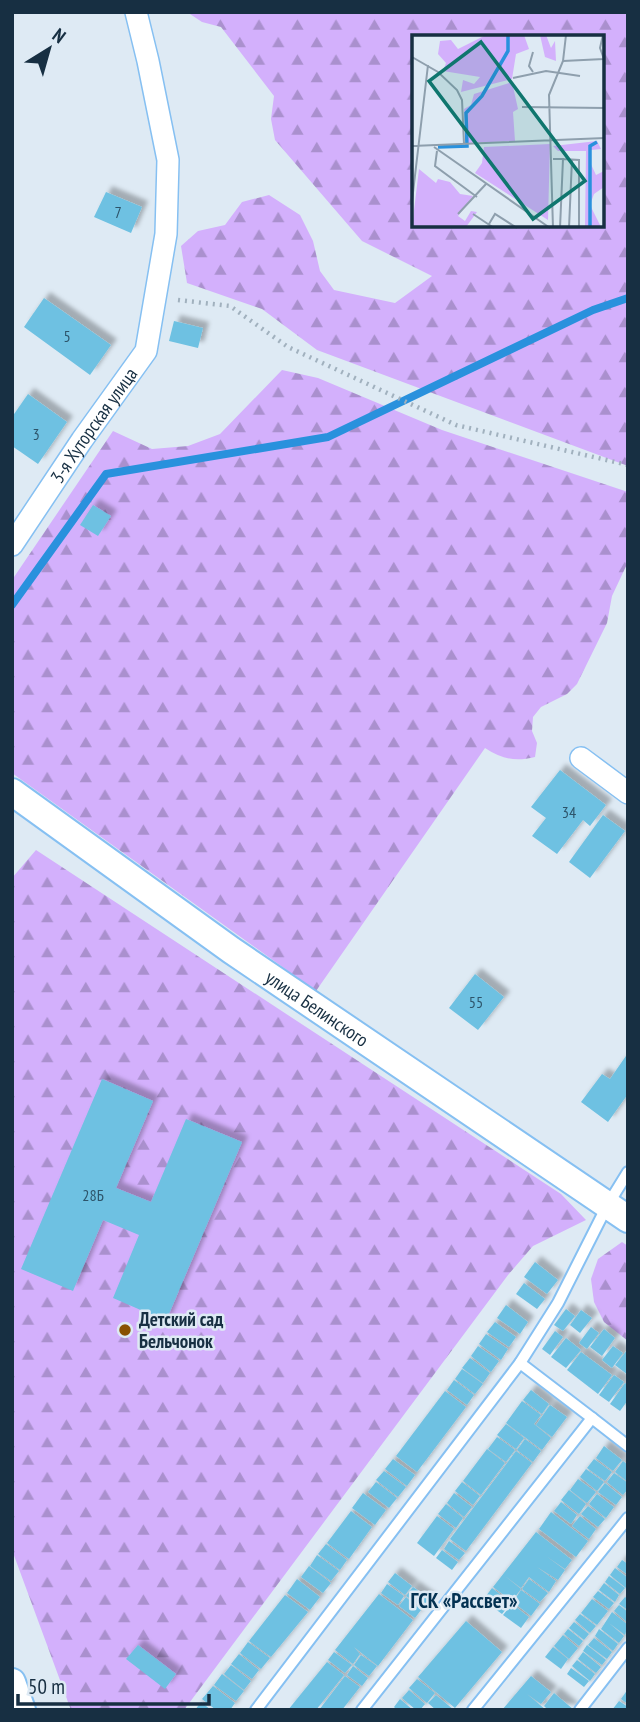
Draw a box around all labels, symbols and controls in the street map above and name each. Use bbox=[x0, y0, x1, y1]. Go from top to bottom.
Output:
north arrow bbox=[14, 14, 84, 84]
text: N bbox=[48, 23, 71, 48]
inset map bbox=[412, 35, 605, 228]
house number: 7 bbox=[114, 202, 122, 222]
house number: 5 bbox=[63, 326, 71, 346]
street label: 3-я Хуторская улица bbox=[45, 363, 142, 487]
house number: 3 bbox=[32, 424, 40, 444]
house number: 34 bbox=[562, 802, 576, 822]
street label: улица Белинского bbox=[261, 965, 373, 1052]
house number: 55 bbox=[469, 992, 483, 1012]
house number: 28Б bbox=[82, 1185, 104, 1205]
place label: Детский сад Бельчонок bbox=[139, 1307, 223, 1353]
marker: Детский сад Бельчонок bbox=[117, 1322, 133, 1338]
district label: ГСК «Рассвет» bbox=[411, 1587, 518, 1614]
scale bar bbox=[18, 1662, 208, 1706]
text: 50 m bbox=[28, 1673, 65, 1700]

